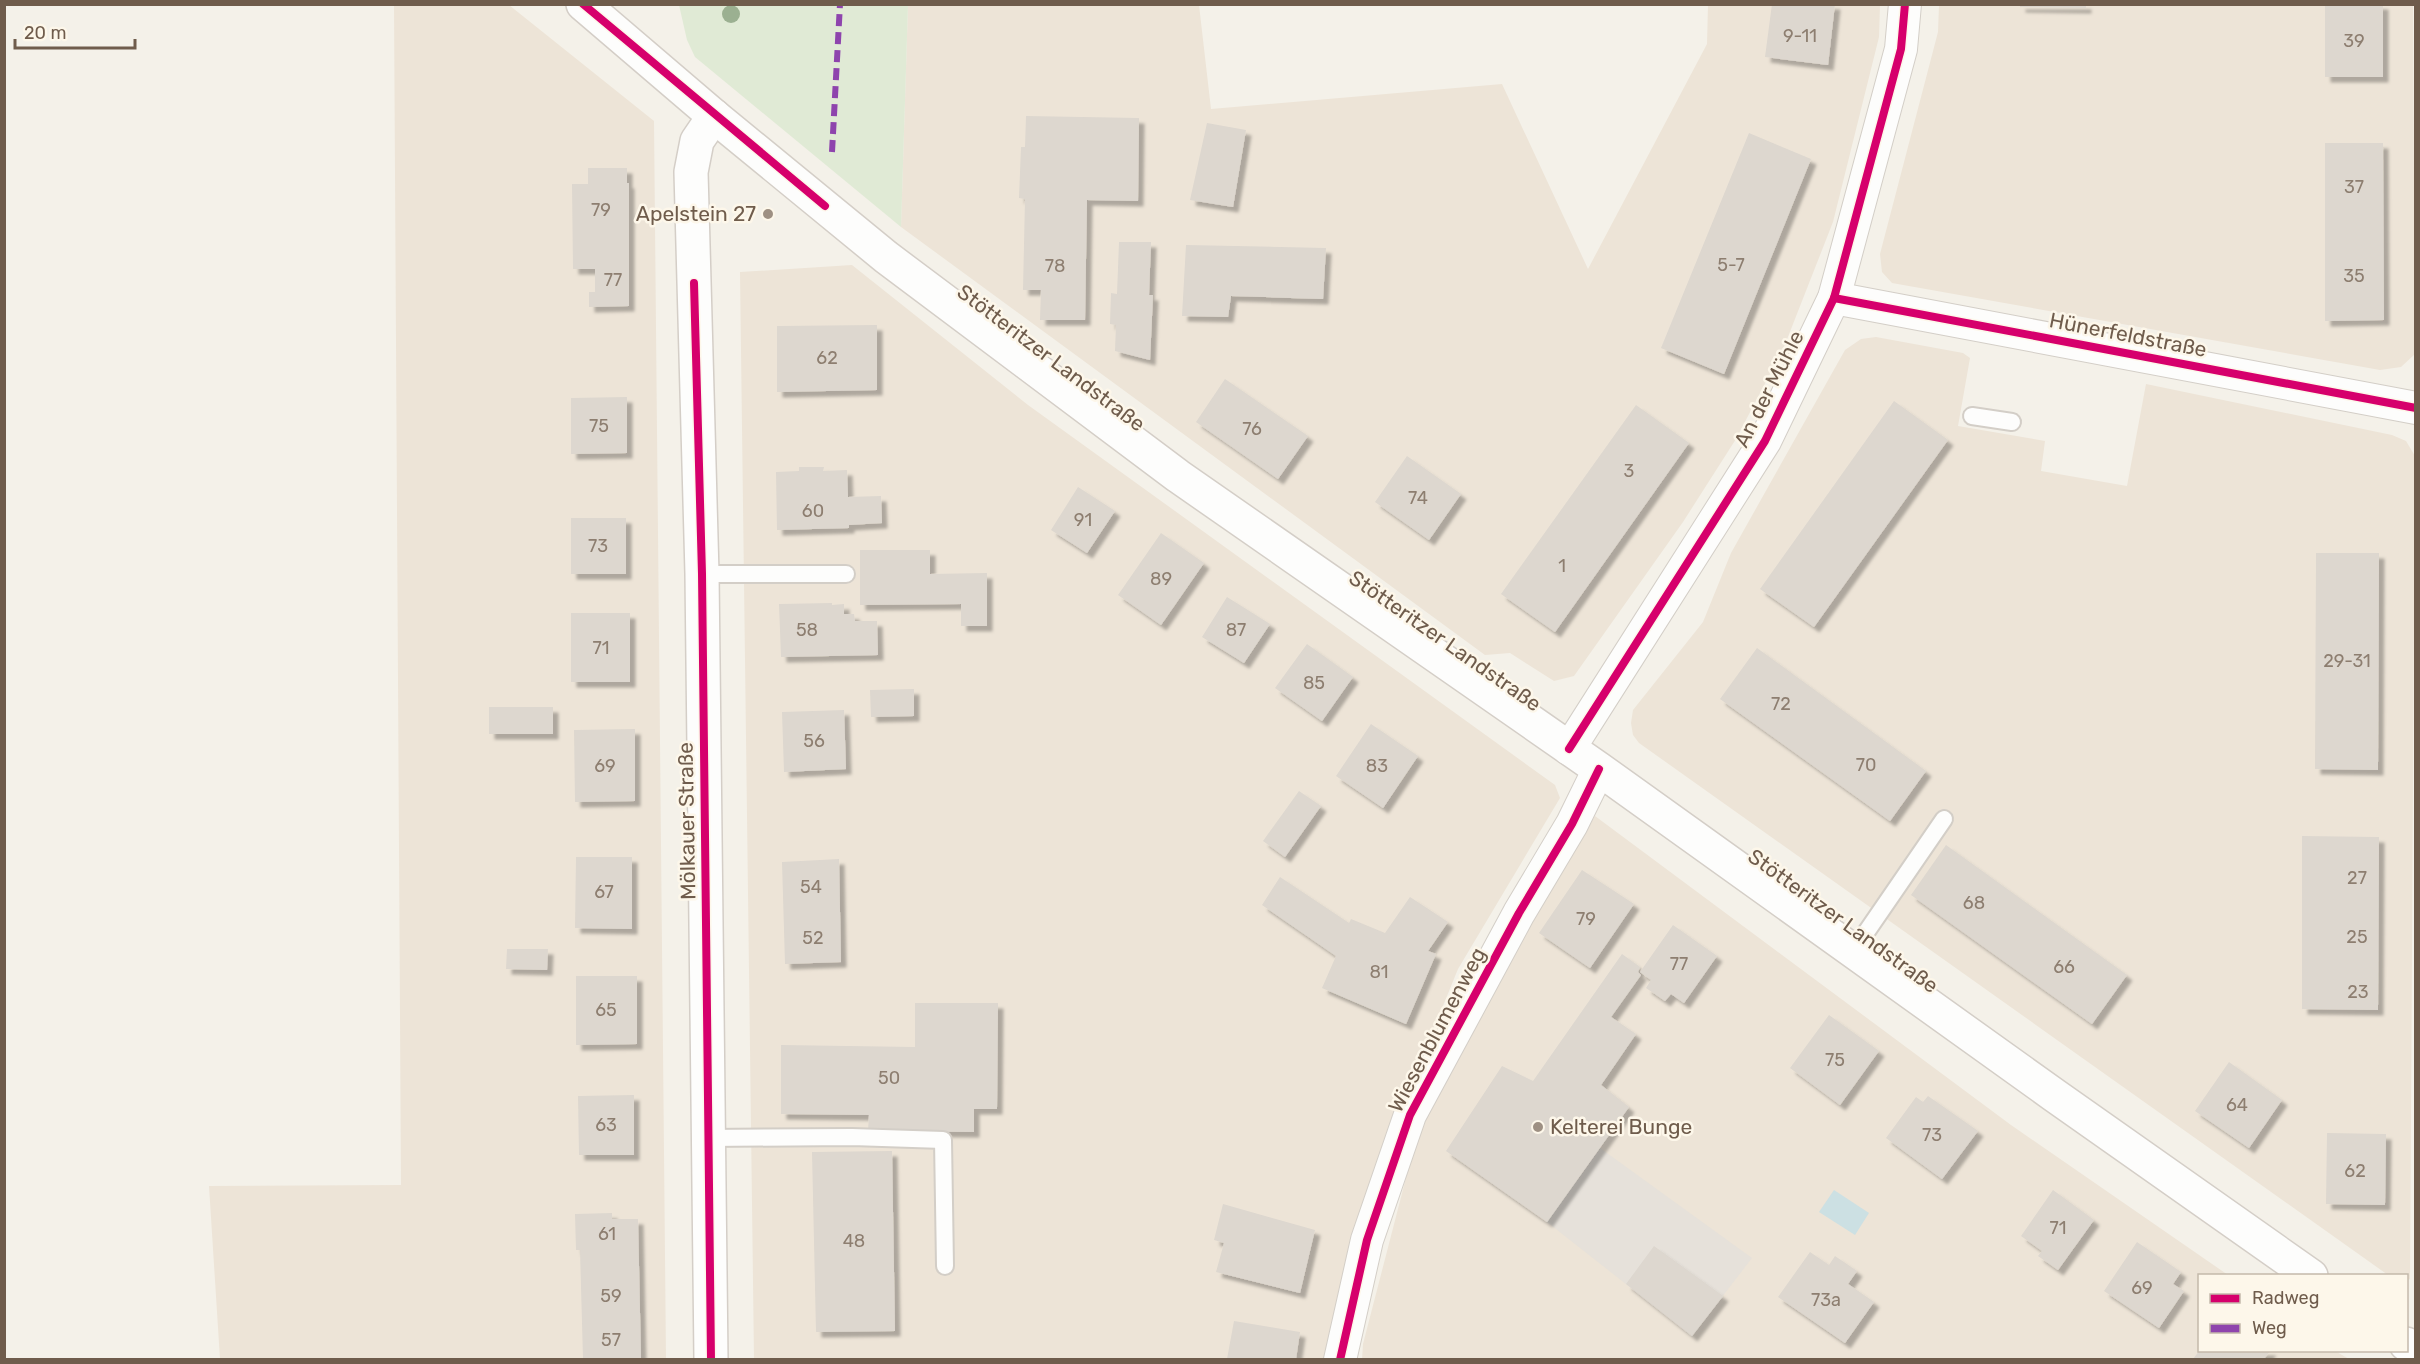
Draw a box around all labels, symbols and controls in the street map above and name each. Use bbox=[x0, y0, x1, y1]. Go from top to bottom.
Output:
scale bar bbox=[15, 12, 135, 50]
text: 20 m bbox=[24, 22, 66, 44]
house number: 9-11 bbox=[1783, 25, 1817, 47]
house number: 39 bbox=[2343, 30, 2365, 52]
house number: 37 bbox=[2344, 176, 2364, 198]
house number: 79 bbox=[591, 199, 611, 221]
place label: Apelstein 27 bbox=[636, 201, 756, 226]
marker: Apelstein 27 bbox=[761, 207, 775, 221]
house number: 5-7 bbox=[1717, 254, 1745, 276]
house number: 78 bbox=[1045, 255, 1065, 277]
house number: 35 bbox=[2343, 265, 2365, 287]
house number: 77 bbox=[604, 269, 622, 291]
street label: Stötteritzer Landstraße bbox=[952, 279, 1150, 436]
street label: Hünerfeldstraße bbox=[2047, 307, 2209, 362]
street label: An der Mühle bbox=[1728, 326, 1809, 451]
house number: 62 bbox=[816, 347, 838, 369]
house number: 75 bbox=[589, 415, 609, 437]
house number: 76 bbox=[1242, 418, 1262, 440]
house number: 3 bbox=[1624, 460, 1634, 482]
house number: 74 bbox=[1408, 487, 1428, 509]
house number: 60 bbox=[802, 500, 824, 522]
house number: 91 bbox=[1074, 509, 1092, 531]
house number: 73 bbox=[588, 535, 608, 557]
house number: 1 bbox=[1558, 555, 1566, 577]
street label: Stötteritzer Landstraße bbox=[1344, 565, 1546, 716]
house number: 89 bbox=[1150, 568, 1172, 590]
house number: 58 bbox=[796, 619, 818, 641]
house number: 87 bbox=[1226, 619, 1246, 641]
house number: 71 bbox=[593, 637, 609, 659]
house number: 29-31 bbox=[2323, 650, 2371, 672]
house number: 85 bbox=[1303, 672, 1325, 694]
house number: 72 bbox=[1771, 693, 1791, 715]
house number: 56 bbox=[803, 730, 825, 752]
street label: Mölkauer Straße bbox=[673, 742, 700, 900]
house number: 70 bbox=[1856, 754, 1876, 776]
house number: 69 bbox=[594, 755, 616, 777]
house number: 83 bbox=[1366, 755, 1388, 777]
street label: Stötteritzer Landstraße bbox=[1743, 843, 1943, 998]
house number: 27 bbox=[2347, 867, 2367, 889]
house number: 54 bbox=[800, 876, 822, 898]
house number: 67 bbox=[594, 881, 614, 903]
house number: 68 bbox=[1963, 892, 1985, 914]
house number: 79 bbox=[1576, 908, 1596, 930]
house number: 25 bbox=[2346, 926, 2368, 948]
house number: 52 bbox=[802, 927, 824, 949]
street label: Wiesenblumenweg bbox=[1383, 943, 1491, 1116]
house number: 77 bbox=[1670, 953, 1688, 975]
house number: 66 bbox=[2053, 956, 2075, 978]
house number: 81 bbox=[1369, 961, 1389, 983]
house number: 23 bbox=[2347, 981, 2369, 1003]
house number: 65 bbox=[595, 999, 617, 1021]
house number: 75 bbox=[1825, 1049, 1845, 1071]
house number: 50 bbox=[878, 1067, 900, 1089]
house number: 64 bbox=[2226, 1094, 2248, 1116]
house number: 63 bbox=[595, 1114, 617, 1136]
place label: Kelterei Bunge bbox=[1550, 1114, 1692, 1139]
marker: Kelterei Bunge bbox=[1531, 1120, 1545, 1134]
house number: 73 bbox=[1922, 1124, 1942, 1146]
house number: 62 bbox=[2344, 1160, 2366, 1182]
house number: 71 bbox=[2050, 1217, 2066, 1239]
house number: 61 bbox=[598, 1223, 616, 1245]
house number: 48 bbox=[843, 1230, 865, 1252]
legend bbox=[2198, 1274, 2408, 1352]
house number: 69 bbox=[2131, 1277, 2153, 1299]
house number: 59 bbox=[600, 1285, 622, 1307]
text: Radweg bbox=[2252, 1287, 2319, 1309]
house number: 73a bbox=[1811, 1289, 1841, 1311]
text: Weg bbox=[2252, 1317, 2287, 1339]
house number: 57 bbox=[601, 1329, 621, 1351]

